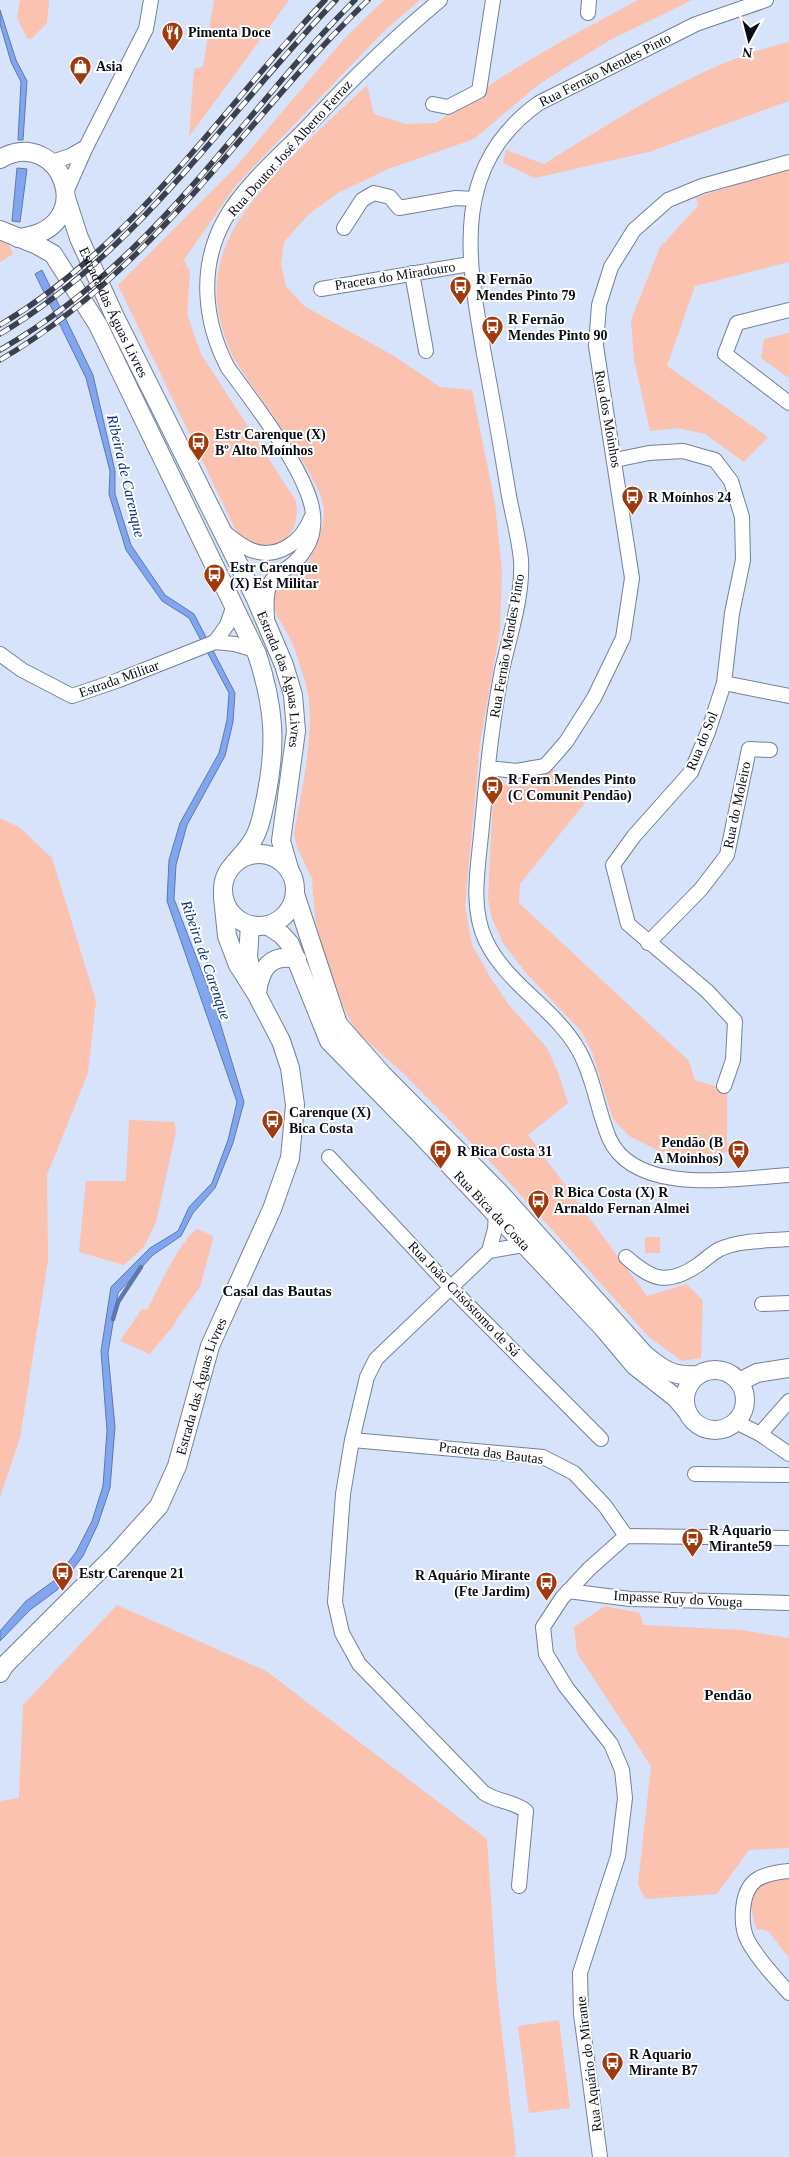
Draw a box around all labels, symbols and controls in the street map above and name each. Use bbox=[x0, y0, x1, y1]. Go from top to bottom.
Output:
north arrow bbox=[724, 15, 774, 65]
restaurant icon: Pimenta Doce bbox=[160, 20, 184, 51]
place label: Pimenta Doce bbox=[188, 25, 271, 40]
street label: Rua Fernão Mendes Pinto bbox=[537, 30, 673, 110]
text: N bbox=[742, 44, 753, 60]
shop icon: Asia bbox=[68, 54, 92, 85]
place label: Asia bbox=[96, 59, 122, 74]
street label: Rua Doutor José Alberto Ferraz bbox=[225, 77, 355, 219]
street label: Estrada das Águas Livres bbox=[77, 244, 151, 380]
street label: Praceta do Miradouro bbox=[334, 259, 456, 293]
place label: R Fernão Mendes Pinto 79 bbox=[476, 272, 576, 303]
bus stop icon: R Fernão Mendes Pinto 79 bbox=[448, 275, 472, 306]
place label: R Fernão Mendes Pinto 90 bbox=[508, 312, 608, 343]
bus stop icon: R Fernão Mendes Pinto 90 bbox=[480, 315, 504, 346]
street label: Rua dos Moinhos bbox=[592, 369, 624, 469]
water label: Ribeira de Carenque bbox=[104, 412, 148, 539]
place label: Estr Carenque (X) Bº Alto Moínhos bbox=[215, 427, 326, 458]
bus stop icon: Estr Carenque (X) Bº Alto Moínhos bbox=[187, 430, 211, 461]
bus stop icon: R Moínhos 24 bbox=[620, 485, 644, 516]
place label: R Moínhos 24 bbox=[648, 490, 731, 505]
place label: Estr Carenque (X) Est Militar bbox=[230, 560, 319, 592]
bus stop icon: Estr Carenque (X) Est Militar bbox=[202, 563, 226, 594]
street label: Rua Fernão Mendes Pinto bbox=[487, 573, 527, 719]
street label: Estrada das Águas Livres bbox=[254, 608, 304, 749]
street label: Estrada Militar bbox=[77, 657, 162, 700]
street label: Rua do Sol bbox=[683, 709, 721, 773]
street label: Rua do Moleiro bbox=[720, 760, 754, 850]
place label: R Fern Mendes Pinto (C Comunit Pendão) bbox=[508, 772, 636, 804]
bus stop icon: R Fern Mendes Pinto (C Comunit Pendão) bbox=[480, 775, 504, 806]
water label: Ribeira de Carenque bbox=[178, 897, 234, 1022]
place label: Carenque (X) Bica Costa bbox=[289, 1105, 371, 1136]
bus stop icon: Carenque (X) Bica Costa bbox=[261, 1108, 285, 1139]
place label: Pendão (B A Moinhos) bbox=[653, 1135, 723, 1167]
bus stop icon: Pendão (B A Moinhos) bbox=[727, 1138, 751, 1169]
bus stop icon: R Bica Costa 31 bbox=[429, 1139, 453, 1170]
place label: R Bica Costa 31 bbox=[457, 1144, 552, 1159]
street label: Rua Bica da Costa bbox=[451, 1168, 534, 1254]
place label: R Bica Costa (X) R Arnaldo Fernan Almei bbox=[554, 1185, 689, 1216]
bus stop icon: R Bica Costa (X) R Arnaldo Fernan Almei bbox=[526, 1188, 550, 1219]
street label: Rua João Crisóstomo de Sá bbox=[405, 1238, 523, 1360]
district label: Casal das Bautas bbox=[222, 1283, 332, 1299]
street label: Estrada das Águas Livres bbox=[173, 1315, 229, 1457]
street label: Praceta das Bautas bbox=[438, 1439, 544, 1467]
place label: R Aquario Mirante59 bbox=[709, 1523, 772, 1554]
bus stop icon: R Aquario Mirante59 bbox=[681, 1526, 705, 1557]
bus stop icon: Estr Carenque 21 bbox=[51, 1561, 75, 1592]
place label: Estr Carenque 21 bbox=[79, 1566, 184, 1581]
place label: R Aquário Mirante (Fte Jardim) bbox=[415, 1568, 530, 1600]
bus stop icon: R Aquário Mirante (Fte Jardim) bbox=[534, 1571, 558, 1602]
street label: Impasse Ruy do Vouga bbox=[613, 1588, 744, 1610]
district label: Pendão bbox=[704, 1687, 752, 1703]
street label: Rua Aquário do Mirante bbox=[573, 1995, 605, 2133]
place label: R Aquario Mirante B7 bbox=[629, 2047, 698, 2078]
bus stop icon: R Aquario Mirante B7 bbox=[601, 2050, 625, 2081]

